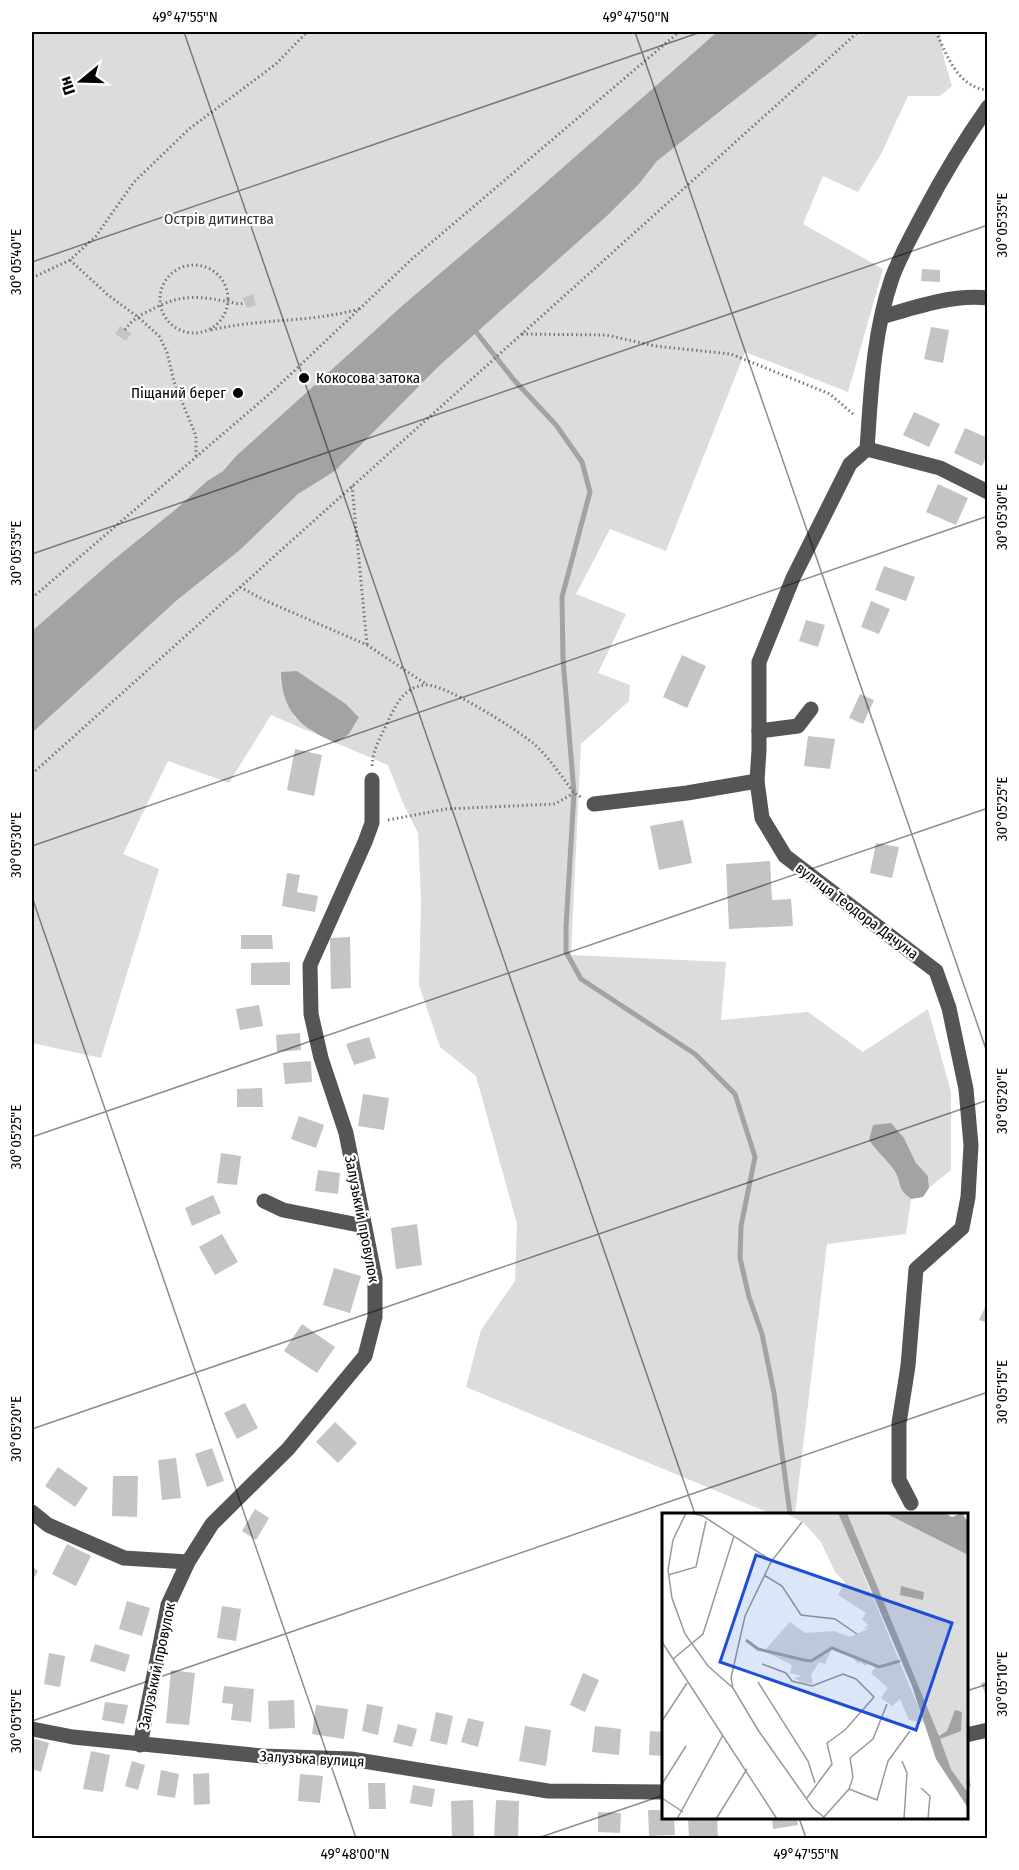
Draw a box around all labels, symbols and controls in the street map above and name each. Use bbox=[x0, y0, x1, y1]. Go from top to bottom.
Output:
text: 49°47'55"N bbox=[152, 8, 218, 26]
text: 49°47'50"N bbox=[603, 8, 669, 26]
north arrow bbox=[51, 51, 111, 111]
text: Пн bbox=[55, 74, 79, 97]
text: 30°05'35"E bbox=[993, 193, 1011, 257]
park label: Острів дитинства bbox=[164, 210, 274, 228]
text: 30°05'40"E bbox=[7, 229, 25, 295]
place label: Кокосова затока bbox=[316, 369, 420, 387]
marker: Кокосова затока bbox=[297, 371, 311, 385]
place label: Піщаний берег bbox=[131, 384, 226, 402]
marker: Піщаний берег bbox=[231, 386, 245, 400]
text: 30°05'30"E bbox=[993, 484, 1011, 550]
text: 30°05'35"E bbox=[7, 521, 25, 585]
text: 30°05'25"E bbox=[993, 777, 1011, 841]
text: 30°05'30"E bbox=[7, 812, 25, 878]
street label: вулиця Теодора Дячуна bbox=[792, 859, 922, 963]
text: 30°05'20"E bbox=[993, 1068, 1011, 1134]
text: 30°05'25"E bbox=[7, 1105, 25, 1169]
street label: Залузький провулок bbox=[341, 1154, 383, 1284]
text: 30°05'15"E bbox=[993, 1360, 1011, 1424]
text: 30°05'20"E bbox=[7, 1396, 25, 1462]
inset map bbox=[662, 1513, 968, 1819]
street label: Залузький провулок bbox=[135, 1601, 179, 1731]
text: 30°05'10"E bbox=[993, 1651, 1011, 1717]
text: 30°05'15"E bbox=[7, 1689, 25, 1753]
street label: Залузька вулиця bbox=[259, 1747, 365, 1771]
text: 49°48'00"N bbox=[321, 1845, 390, 1863]
text: 49°47'55"N bbox=[773, 1845, 839, 1863]

